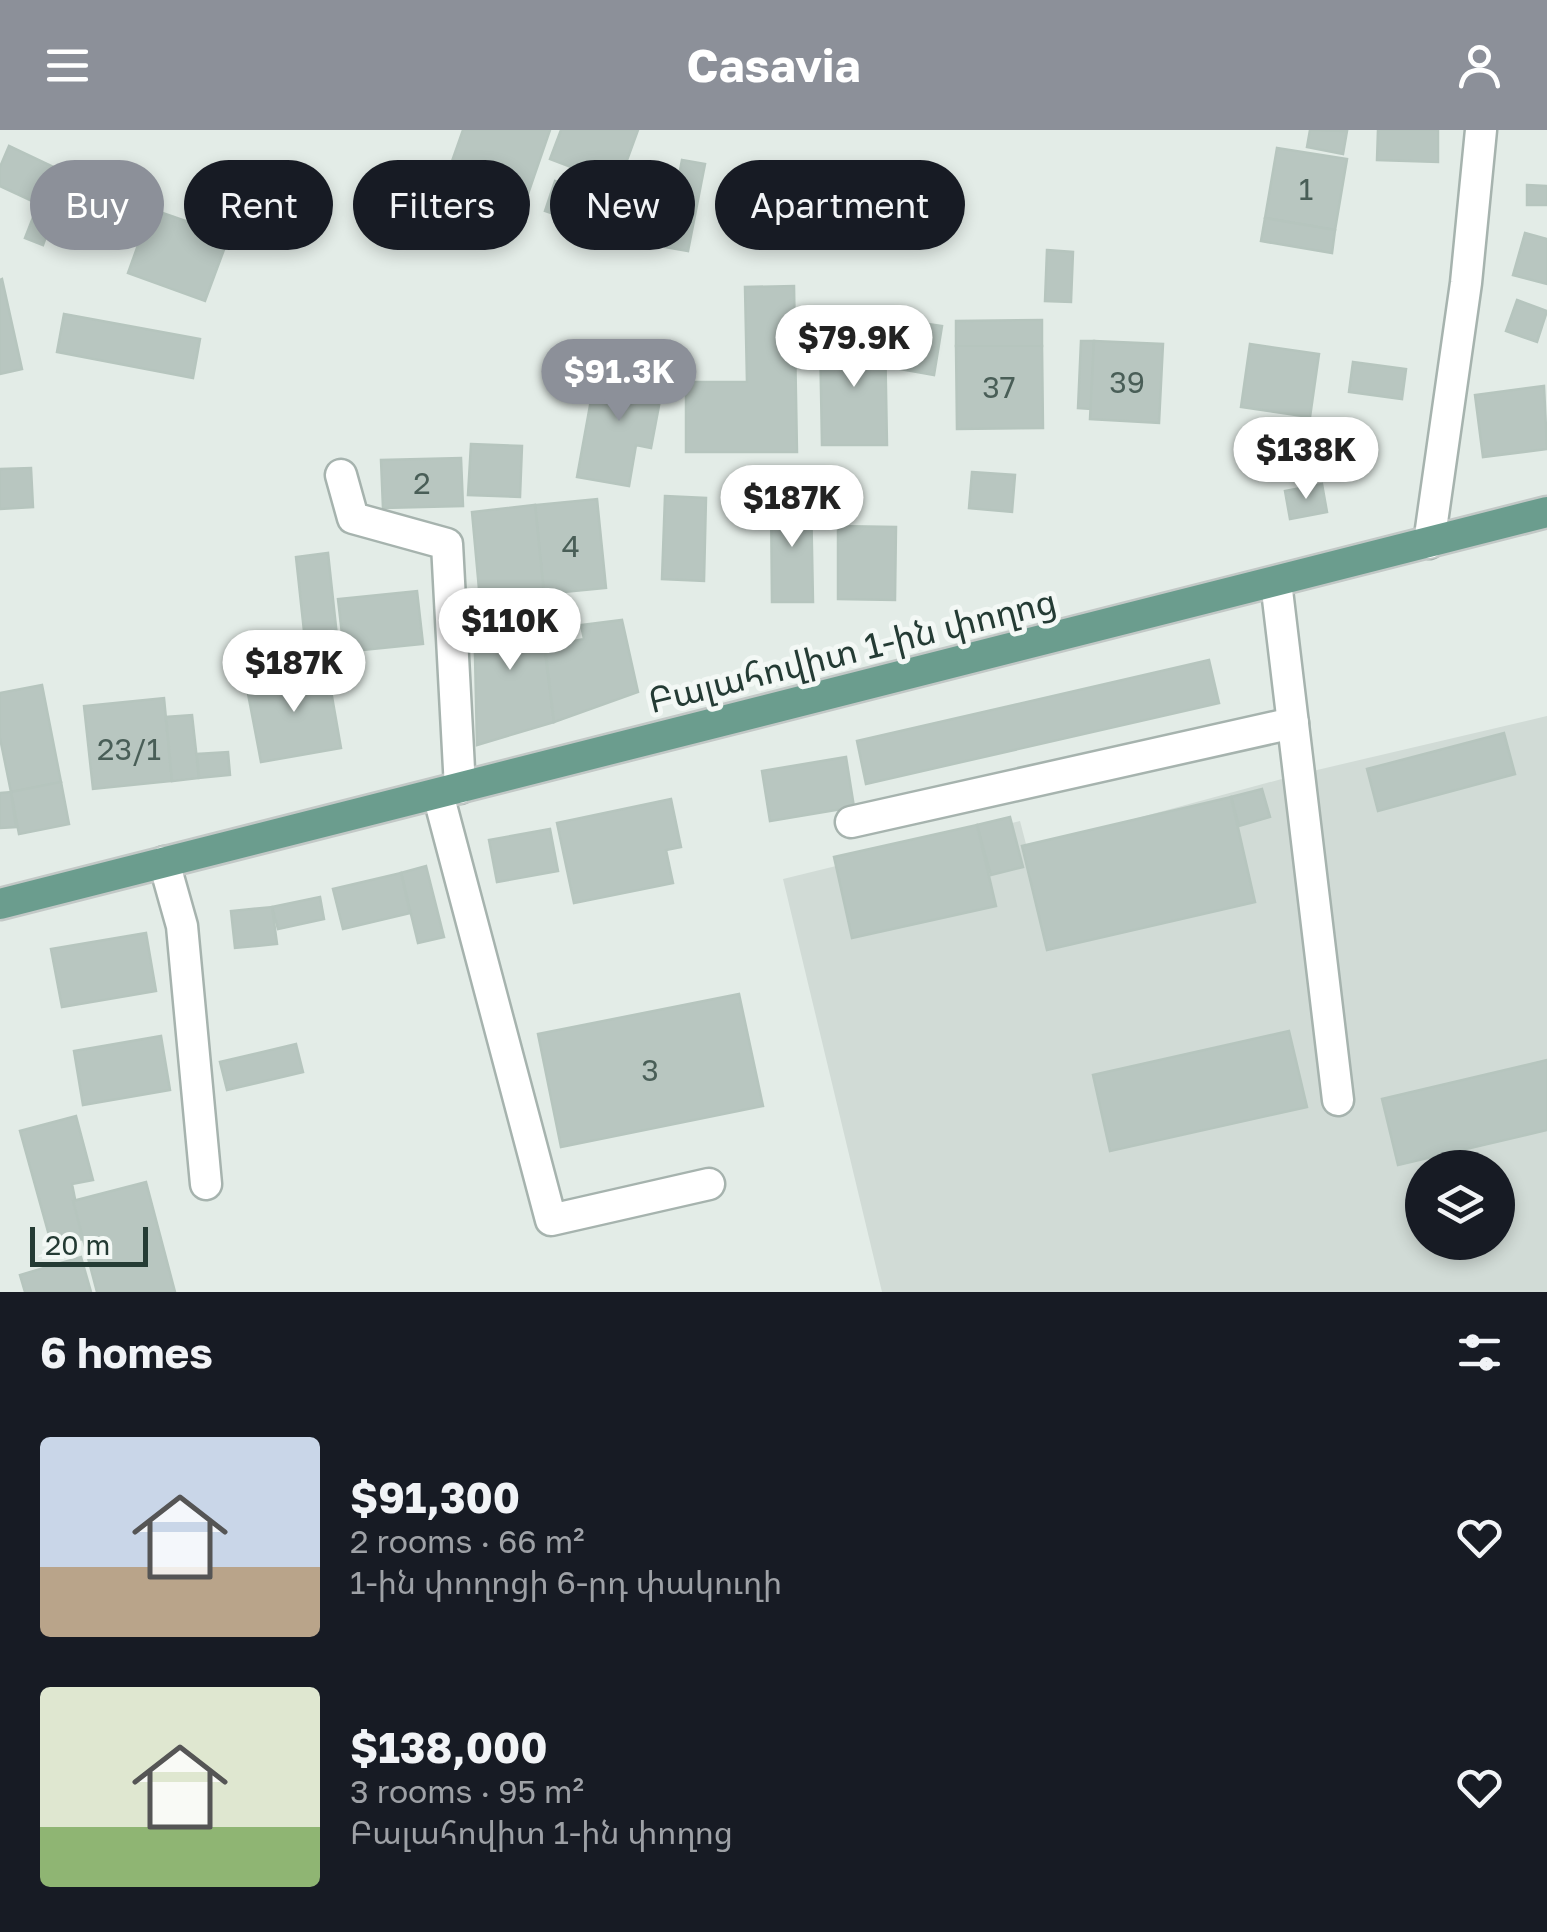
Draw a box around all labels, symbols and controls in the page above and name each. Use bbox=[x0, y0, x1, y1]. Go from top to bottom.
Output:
icon: menu bbox=[40, 38, 95, 93]
text: Casavia bbox=[686, 38, 861, 92]
icon: person bbox=[1452, 38, 1507, 93]
chip: Buy bbox=[30, 160, 164, 250]
chip: Rent bbox=[184, 160, 333, 250]
chip: Filters bbox=[353, 160, 530, 250]
chip: New bbox=[550, 160, 695, 250]
chip: Apartment bbox=[715, 160, 965, 250]
house number: 1 bbox=[1299, 171, 1313, 207]
pin: $79.9K bbox=[773, 305, 935, 390]
text: $79.9K bbox=[798, 318, 910, 356]
pin: $91.3K bbox=[538, 339, 700, 424]
text: $91.3K bbox=[563, 352, 675, 390]
house number: 39 bbox=[1109, 364, 1145, 400]
house number: 37 bbox=[982, 369, 1016, 405]
pin: $138K bbox=[1236, 417, 1376, 502]
text: $138K bbox=[1255, 430, 1357, 468]
house number: 2 bbox=[413, 465, 431, 501]
pin: $187K bbox=[722, 465, 862, 550]
text: $187K bbox=[742, 478, 842, 516]
house number: 4 bbox=[562, 528, 580, 564]
street label: Բալահովիտ 1-ին փողոց bbox=[644, 579, 1060, 721]
pin: $110K bbox=[440, 588, 580, 673]
text: $110K bbox=[461, 601, 559, 639]
pin: $187K bbox=[224, 630, 364, 715]
text: $187K bbox=[244, 643, 344, 681]
house number: 23/1 bbox=[97, 731, 161, 767]
house number: 3 bbox=[641, 1052, 659, 1088]
map controls bbox=[1405, 1150, 1515, 1260]
button: layers bbox=[1405, 1150, 1515, 1260]
scale bar bbox=[30, 1222, 148, 1266]
text: 20 m bbox=[45, 1228, 110, 1261]
icon: filters bbox=[1452, 1325, 1507, 1380]
text: 6 homes bbox=[40, 1327, 213, 1377]
text: $91,300 bbox=[350, 1472, 520, 1522]
icon: home bbox=[120, 1477, 240, 1597]
icon: heart bbox=[1452, 1510, 1507, 1565]
text: 2 rooms · 66 m² bbox=[350, 1522, 585, 1560]
text: 1-ին փողոցի 6-րդ փակուղի bbox=[350, 1563, 782, 1601]
text: $138,000 bbox=[350, 1722, 548, 1772]
icon: home bbox=[120, 1727, 240, 1847]
icon: heart bbox=[1452, 1760, 1507, 1815]
text: 3 rooms · 95 m² bbox=[350, 1772, 584, 1810]
text: Բալահովիտ 1-ին փողոց bbox=[350, 1813, 733, 1851]

